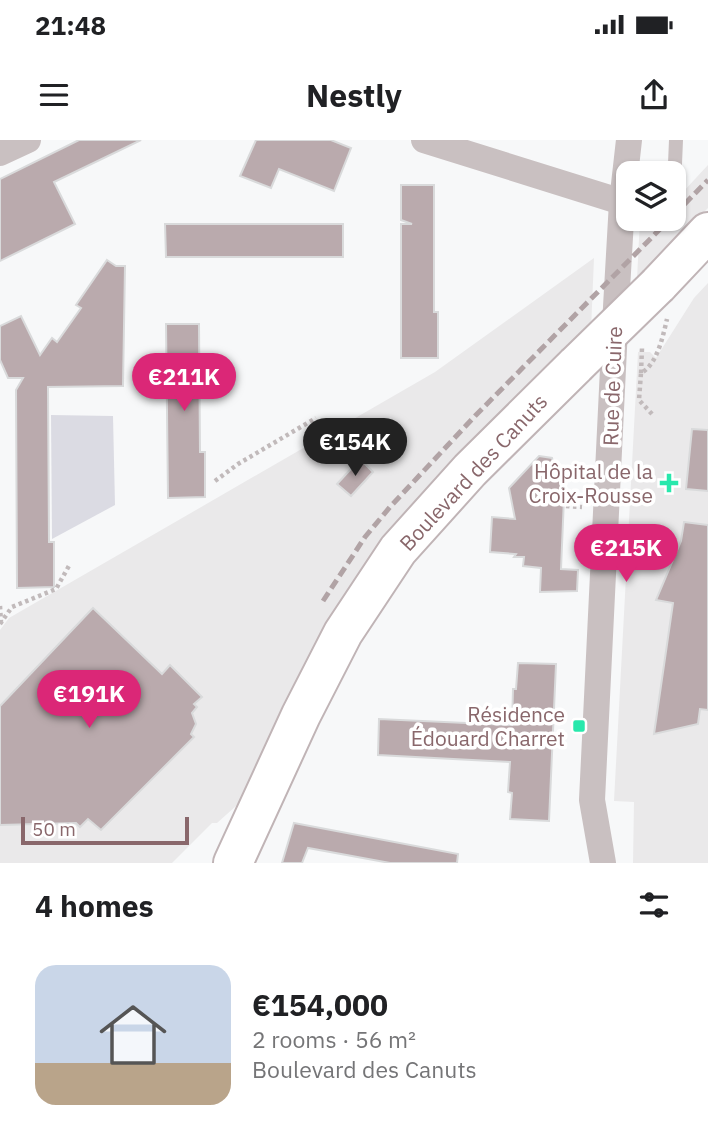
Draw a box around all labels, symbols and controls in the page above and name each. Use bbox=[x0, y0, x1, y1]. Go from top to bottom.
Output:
text: 21:48 bbox=[35, 8, 106, 42]
text: Nestly bbox=[306, 74, 402, 116]
icon: menu bbox=[35, 76, 73, 114]
icon: share bbox=[635, 76, 673, 114]
map controls bbox=[616, 161, 686, 231]
button: layers bbox=[616, 161, 686, 231]
street label: Rue de Cuire bbox=[596, 326, 628, 446]
pin: €211K bbox=[135, 354, 233, 413]
text: €211K bbox=[148, 361, 220, 391]
street label: Boulevard des Canuts bbox=[393, 387, 553, 557]
pin: €154K bbox=[306, 418, 404, 478]
text: €154K bbox=[319, 426, 391, 456]
place label: Hôpital de la Croix-Rousse bbox=[528, 457, 653, 509]
marker: Hôpital de la Croix-Rousse bbox=[659, 473, 679, 493]
pin: €215K bbox=[577, 524, 675, 584]
text: €215K bbox=[590, 532, 662, 562]
pin: €191K bbox=[40, 670, 138, 730]
text: €191K bbox=[53, 678, 125, 708]
place label: Résidence Édouard Charret bbox=[411, 700, 565, 752]
marker: Résidence Édouard Charret bbox=[571, 718, 587, 734]
scale bar bbox=[21, 814, 189, 846]
text: 50 m bbox=[32, 817, 76, 841]
text: 4 homes bbox=[35, 886, 154, 925]
icon: filters bbox=[635, 886, 673, 924]
text: €154,000 bbox=[252, 985, 388, 1024]
icon: home bbox=[91, 993, 175, 1077]
text: 2 rooms · 56 m² bbox=[252, 1024, 416, 1054]
text: Boulevard des Canuts bbox=[252, 1054, 477, 1084]

